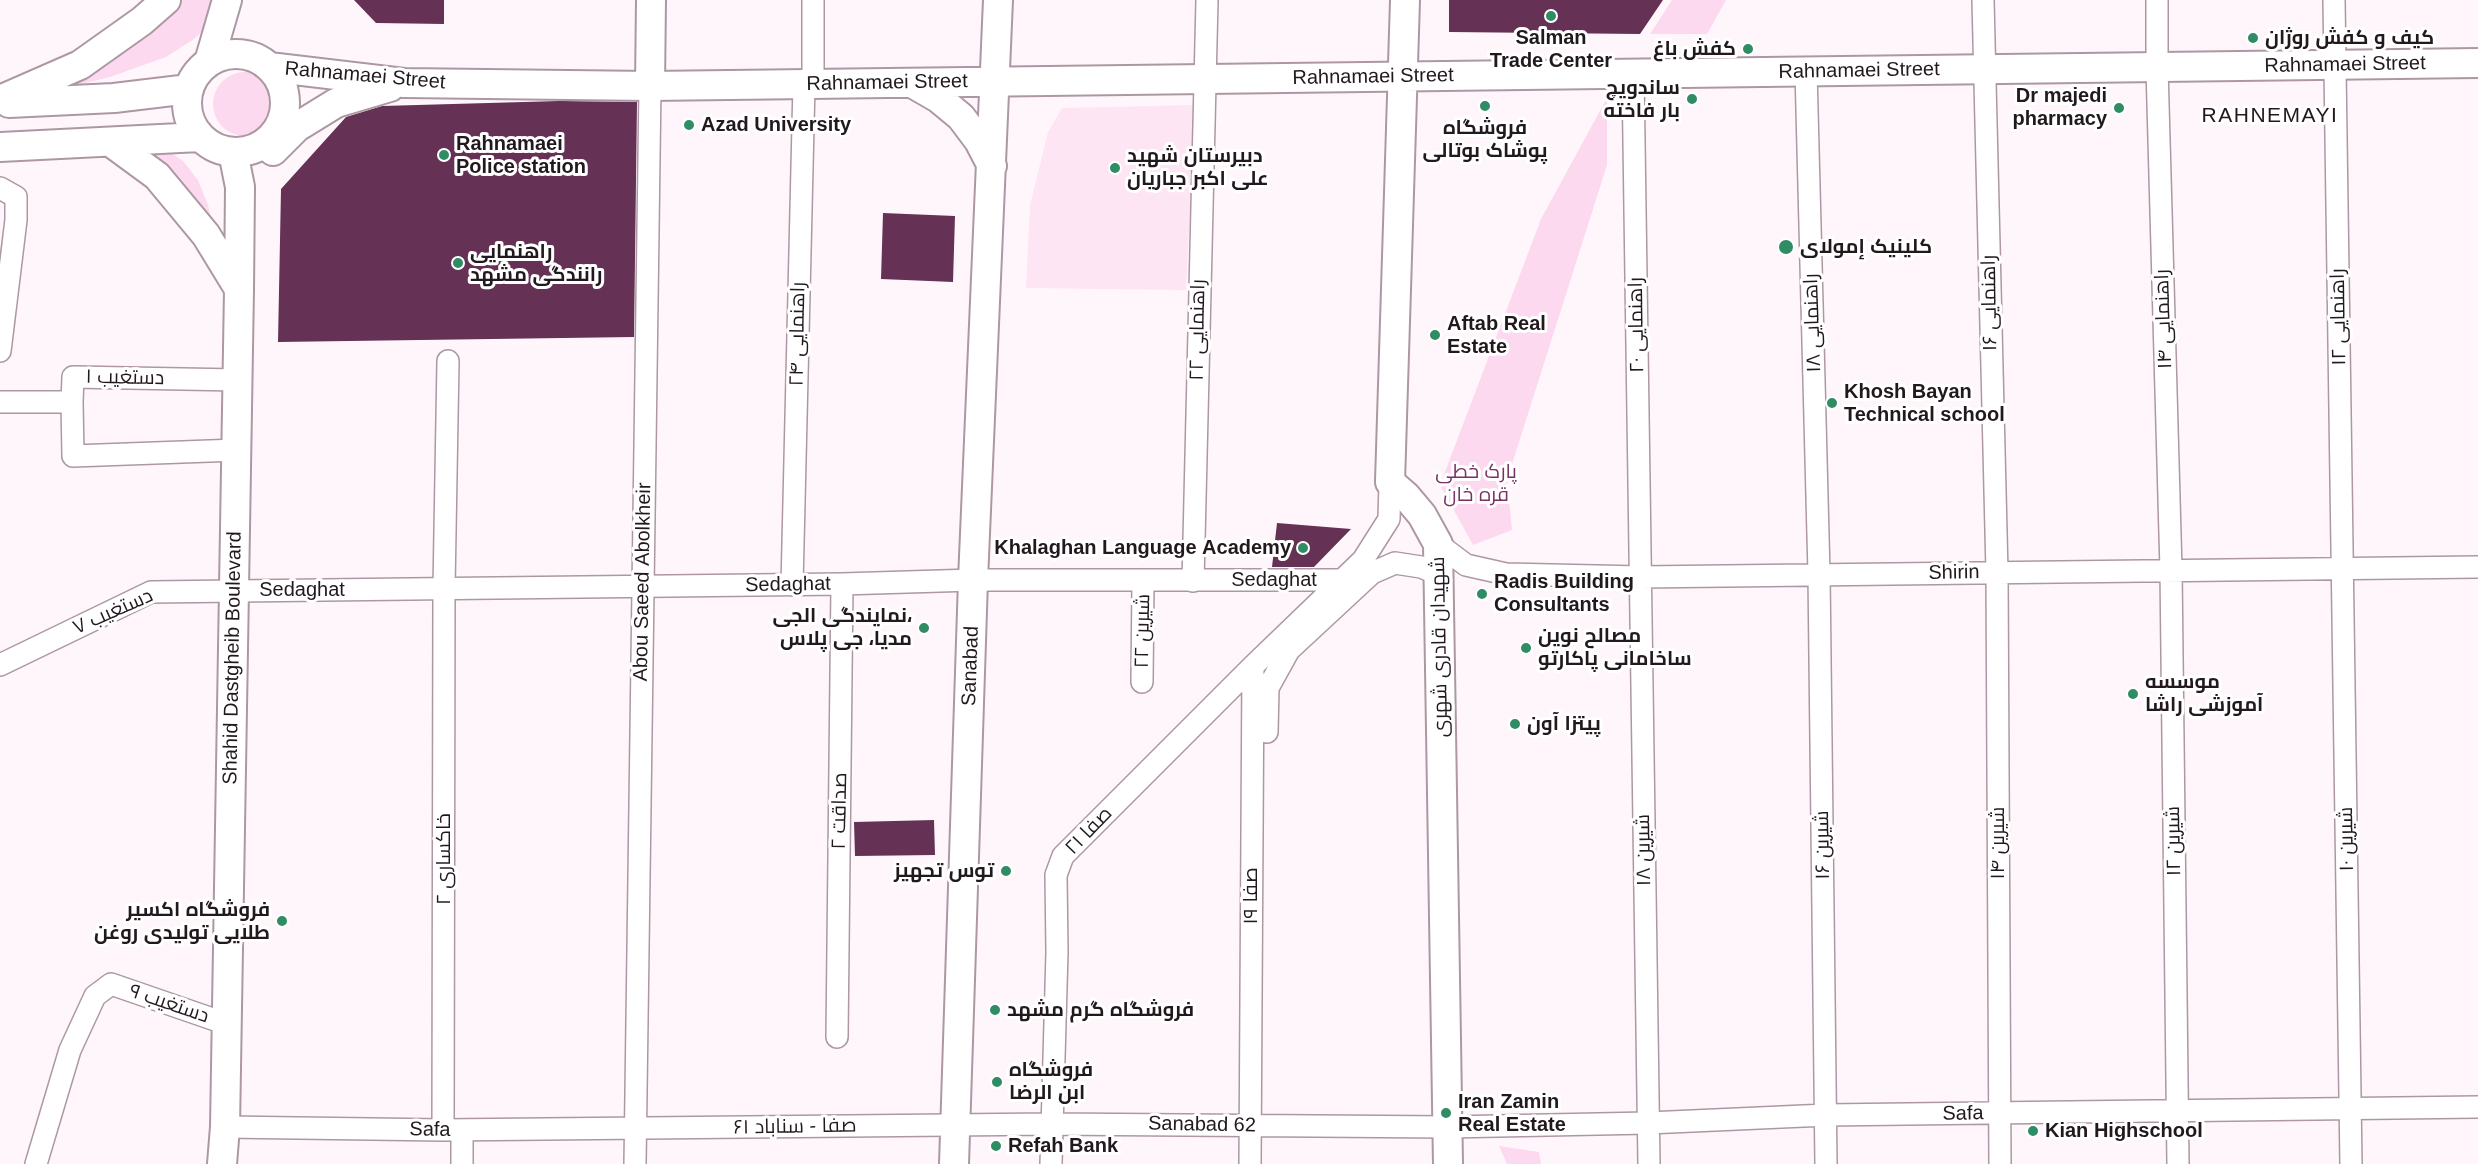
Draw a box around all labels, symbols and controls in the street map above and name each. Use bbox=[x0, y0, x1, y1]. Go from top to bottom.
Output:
marker: Salman Trade Center bbox=[1544, 9, 1558, 23]
place label: Salman Trade Center bbox=[1490, 26, 1612, 73]
place label: کیف و کفش روژان bbox=[2265, 26, 2434, 50]
marker: کیف و کفش روژان bbox=[2246, 31, 2260, 45]
place label: کفش باغ bbox=[1653, 37, 1736, 61]
marker: کفش باغ bbox=[1741, 42, 1755, 56]
street label: Rahnamaei Street bbox=[2264, 52, 2426, 78]
street label: Rahnamaei Street bbox=[284, 57, 446, 95]
street label: Rahnamaei Street bbox=[1778, 58, 1940, 84]
street label: Rahnamaei Street bbox=[1292, 64, 1454, 90]
street label: Rahnamaei Street bbox=[806, 70, 968, 96]
place label: ساندویچ بار فاخته bbox=[1603, 76, 1680, 123]
place label: Dr majedi pharmacy bbox=[2013, 84, 2107, 131]
marker: ساندویچ بار فاخته bbox=[1685, 92, 1699, 106]
marker: فروشگاه پوشاک بوتالی bbox=[1478, 99, 1492, 113]
marker: Dr majedi pharmacy bbox=[2112, 101, 2126, 115]
district label: RAHNEMAYI bbox=[2202, 103, 2338, 129]
place label: Azad University bbox=[701, 113, 851, 137]
place label: فروشگاه پوشاک بوتالی bbox=[1422, 116, 1548, 163]
marker: Azad University bbox=[682, 118, 696, 132]
place label: Rahnamaei Police station bbox=[456, 132, 586, 179]
place label: دبیرستان شهید علی اکبر جباریان bbox=[1127, 144, 1269, 191]
marker: Rahnamaei Police station bbox=[437, 148, 451, 162]
marker: دبیرستان شهید علی اکبر جباریان bbox=[1108, 161, 1122, 175]
place label: کلینیک إمولای bbox=[1800, 235, 1932, 259]
marker: کلینیک إمولای bbox=[1777, 238, 1795, 256]
place label: راهنمایی رانندگی مشهد bbox=[470, 240, 602, 287]
street label: راهنمایی ۱۶ bbox=[1977, 255, 2003, 351]
marker: راهنمایی رانندگی مشهد bbox=[451, 256, 465, 270]
street label: راهنمایی ۱۲ bbox=[2326, 268, 2352, 366]
street label: راهنمایی ۱۴ bbox=[2150, 269, 2178, 369]
street label: راهنمایی ۱۸ bbox=[1799, 273, 1827, 373]
street label: راهنمایی ۲۰ bbox=[1624, 277, 1650, 373]
street label: راهنمایی ۲۲ bbox=[1185, 279, 1211, 381]
street label: راهنمایی ۲۴ bbox=[785, 282, 811, 386]
place label: Aftab Real Estate bbox=[1447, 312, 1546, 359]
marker: Aftab Real Estate bbox=[1428, 328, 1442, 342]
street label: دستغیب ۱ bbox=[85, 365, 165, 391]
place label: Khosh Bayan Technical school bbox=[1844, 380, 2005, 427]
marker: Khosh Bayan Technical school bbox=[1825, 396, 1839, 410]
park label: پارک خطی قره خان bbox=[1435, 460, 1517, 507]
street label: Abou Saeed Abolkheir bbox=[629, 482, 657, 682]
street label: Shahid Dastgheib Boulevard bbox=[219, 531, 247, 785]
place label: Khalaghan Language Academy bbox=[994, 536, 1291, 560]
marker: Khalaghan Language Academy bbox=[1296, 541, 1310, 555]
street label: شهیدان قادری شهری bbox=[1426, 556, 1454, 738]
street label: Shirin bbox=[1928, 561, 1980, 585]
street label: Sedaghat bbox=[1231, 568, 1317, 592]
place label: Radis Building Consultants bbox=[1494, 570, 1634, 617]
street label: Sedaghat bbox=[745, 572, 831, 598]
street label: Sedaghat bbox=[259, 578, 345, 602]
street label: دستغیب ۷ bbox=[69, 584, 157, 640]
marker: Radis Building Consultants bbox=[1475, 587, 1489, 601]
street label: شیرین ۲۲ bbox=[1130, 594, 1156, 668]
place label: نمایندگی الجی، مدیا، جی پلاس bbox=[772, 604, 912, 651]
marker: نمایندگی الجی، مدیا، جی پلاس bbox=[917, 621, 931, 635]
place label: مصالح نوین ساخامانی پاکارتو bbox=[1538, 624, 1692, 671]
street label: Sanabad bbox=[958, 626, 984, 706]
marker: مصالح نوین ساخامانی پاکارتو bbox=[1519, 641, 1533, 655]
place label: موسسه آموزشی راشا bbox=[2145, 670, 2263, 717]
marker: موسسه آموزشی راشا bbox=[2126, 687, 2140, 701]
place label: پیتزا آون bbox=[1527, 712, 1601, 736]
marker: پیتزا آون bbox=[1508, 717, 1522, 731]
street label: صداقت ۲ bbox=[827, 772, 853, 850]
street label: صفا ۲۱ bbox=[1060, 802, 1118, 860]
street label: شیرین ۱۲ bbox=[2161, 806, 2187, 876]
street label: شیرین ۱۴ bbox=[1986, 807, 2010, 879]
street label: شیرین ۱۰ bbox=[2334, 807, 2360, 871]
street label: شیرین ۱۶ bbox=[1810, 810, 1836, 880]
street label: خاکساری ۲ bbox=[432, 813, 456, 905]
street label: شیرین ۱۸ bbox=[1631, 814, 1657, 886]
place label: توس تجهیز bbox=[894, 859, 994, 883]
marker: توس تجهیز bbox=[999, 864, 1013, 878]
street label: صفا ۱۹ bbox=[1239, 867, 1263, 925]
place label: فروشگاه اکسیر طلایی تولیدی روغن bbox=[94, 898, 270, 945]
marker: فروشگاه اکسیر طلایی تولیدی روغن bbox=[275, 914, 289, 928]
street label: دستغیب ۹ bbox=[126, 979, 212, 1029]
place label: فروشگاه گرم مشهد bbox=[1007, 998, 1194, 1022]
marker: فروشگاه گرم مشهد bbox=[988, 1003, 1002, 1017]
place label: فروشگاه ابن الرضا bbox=[1009, 1058, 1093, 1105]
marker: فروشگاه ابن الرضا bbox=[990, 1075, 1004, 1089]
place label: Iran Zamin Real Estate bbox=[1458, 1090, 1566, 1137]
street label: Safa bbox=[1942, 1102, 1984, 1126]
marker: Iran Zamin Real Estate bbox=[1439, 1106, 1453, 1120]
street label: Sanabad 62 bbox=[1148, 1112, 1256, 1138]
street label: صفا - سناباد ۶۱ bbox=[733, 1114, 857, 1140]
street label: Safa bbox=[409, 1118, 451, 1142]
place label: Kian Highschool bbox=[2045, 1119, 2203, 1143]
marker: Kian Highschool bbox=[2026, 1124, 2040, 1138]
place label: Refah Bank bbox=[1008, 1134, 1118, 1158]
marker: Refah Bank bbox=[989, 1139, 1003, 1153]

